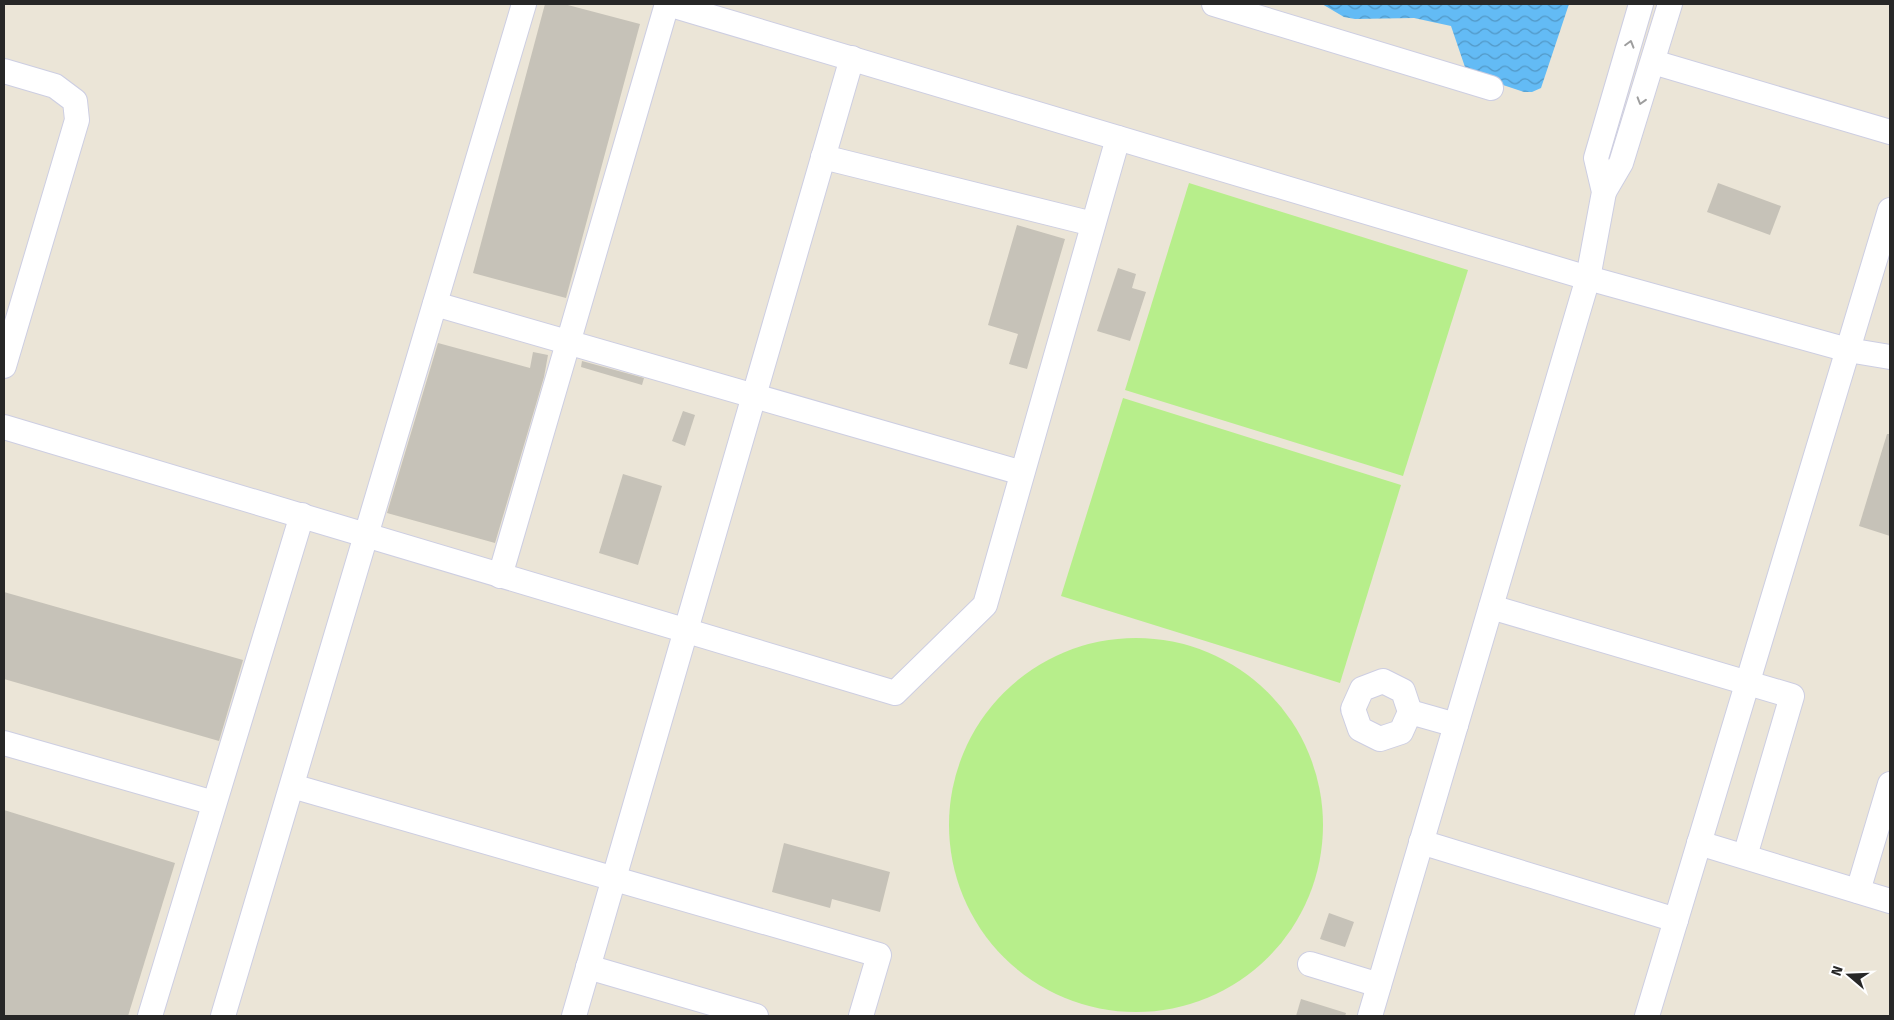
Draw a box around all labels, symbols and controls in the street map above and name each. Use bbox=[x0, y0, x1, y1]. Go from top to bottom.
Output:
one-way arrow bbox=[1624, 40, 1634, 48]
one-way arrow bbox=[1636, 96, 1646, 104]
north arrow bbox=[1824, 950, 1874, 1000]
text: N bbox=[1828, 964, 1847, 978]

